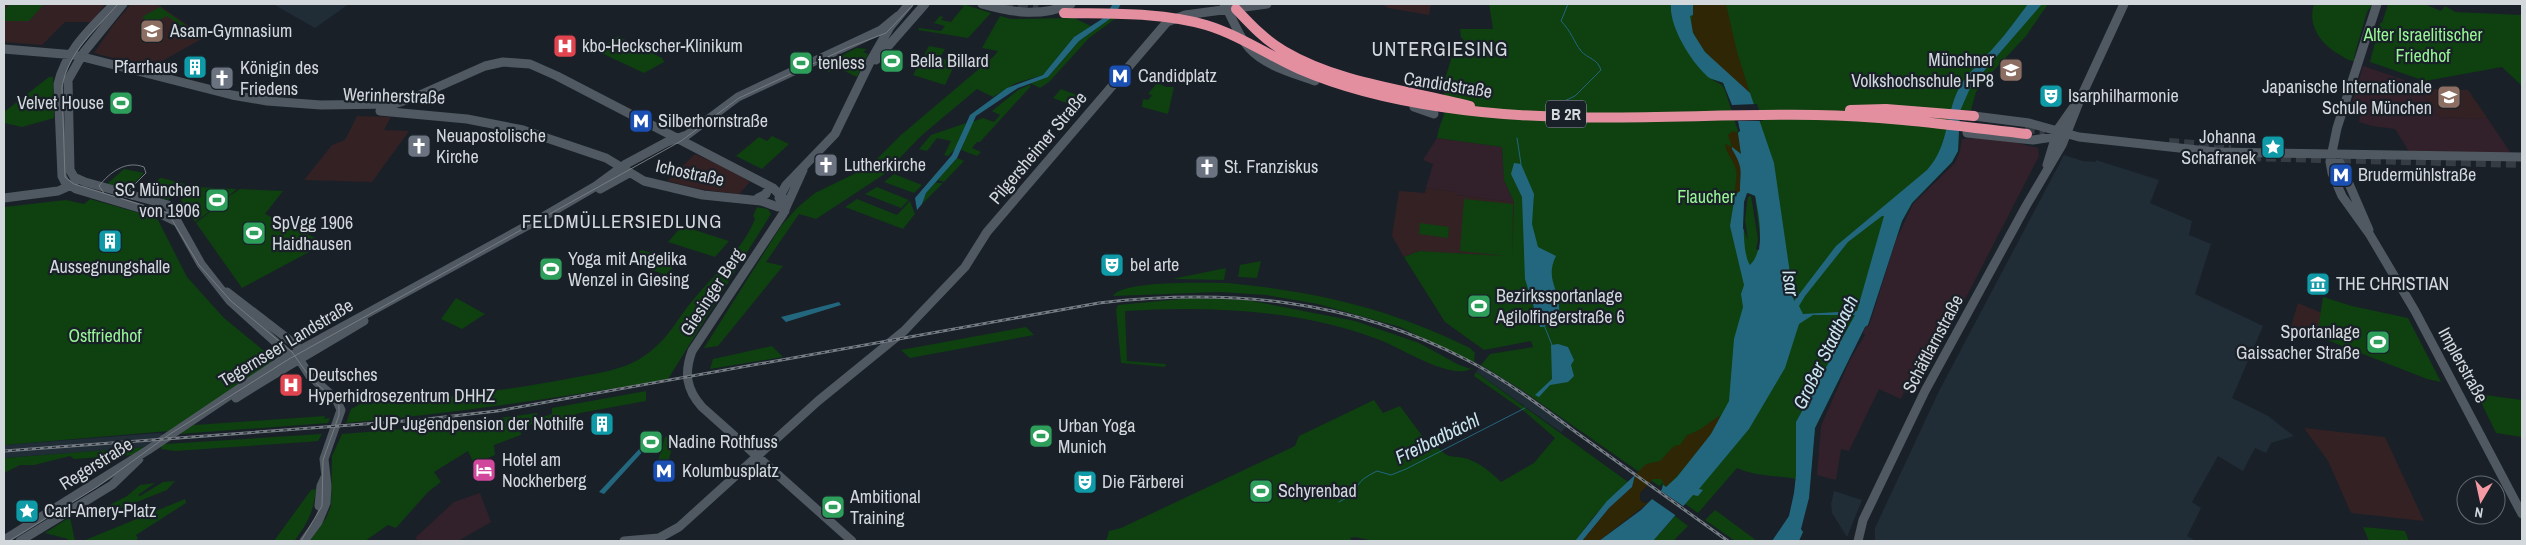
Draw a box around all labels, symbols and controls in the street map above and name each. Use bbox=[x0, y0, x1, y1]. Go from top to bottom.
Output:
school or university icon: Asam-Gymnasium bbox=[139, 18, 165, 44]
place label: Asam-Gymnasium bbox=[169, 18, 292, 43]
park label: Alter Israelitischer Friedhof bbox=[2363, 22, 2483, 68]
hospital icon: kbo-Heckscher-Klinikum bbox=[552, 33, 578, 59]
place label: kbo-Heckscher-Klinikum bbox=[582, 33, 743, 58]
district label: UNTERGIESING bbox=[1372, 35, 1508, 62]
place label: Münchner Volkshochschule HP8 bbox=[1851, 47, 1994, 93]
sports icon: Bella Billard bbox=[879, 48, 905, 74]
place label: Bella Billard bbox=[910, 48, 989, 73]
sports icon: tenless bbox=[788, 50, 814, 76]
place label: tenless bbox=[818, 50, 865, 75]
place label: Pfarrhaus bbox=[114, 54, 178, 79]
building icon: Pfarrhaus bbox=[182, 54, 208, 80]
place label: Königin des Friedens bbox=[240, 55, 319, 101]
school or university icon: Münchner Volkshochschule HP8 bbox=[1998, 57, 2024, 83]
metro station icon: Candidplatz bbox=[1107, 63, 1133, 89]
place label: Candidplatz bbox=[1138, 63, 1217, 88]
church icon: Königin des Friedens bbox=[209, 65, 235, 91]
street label: Candidstraße bbox=[1402, 65, 1494, 104]
place label: Japanische Internationale Schule München bbox=[2262, 74, 2432, 120]
street label: Werinherstraße bbox=[342, 81, 446, 110]
theatre icon: Isarphilharmonie bbox=[2038, 83, 2064, 109]
place label: Isarphilharmonie bbox=[2068, 83, 2179, 108]
school or university icon: Japanische Internationale Schule München bbox=[2436, 84, 2462, 110]
street label: Pilgersheimer Straße bbox=[983, 86, 1092, 209]
place label: Velvet House bbox=[17, 90, 104, 115]
sports icon: Velvet House bbox=[108, 90, 134, 116]
road number: B 2R bbox=[1546, 100, 1586, 128]
metro station icon: Silberhornstraße bbox=[628, 108, 654, 134]
place label: Silberhornstraße bbox=[658, 108, 768, 133]
place label: Neuapostolische Kirche bbox=[436, 123, 546, 169]
place label: Johanna Schafranek bbox=[2181, 124, 2257, 170]
church icon: Neuapostolische Kirche bbox=[406, 133, 432, 159]
place icon: Johanna Schafranek bbox=[2260, 134, 2286, 160]
church icon: Lutherkirche bbox=[813, 152, 839, 178]
place label: Lutherkirche bbox=[844, 152, 926, 177]
street label: Ichostraße bbox=[653, 153, 727, 192]
church icon: St. Franziskus bbox=[1194, 154, 1220, 180]
place label: St. Franziskus bbox=[1224, 154, 1318, 179]
metro station icon: Brudermühlstraße bbox=[2328, 162, 2354, 188]
place label: Brudermühlstraße bbox=[2358, 162, 2476, 187]
place label: SC München von 1906 bbox=[115, 177, 200, 223]
park label: Flaucher bbox=[1677, 184, 1735, 209]
sports icon: SC München von 1906 bbox=[204, 187, 230, 213]
district label: FELDMÜLLERSIEDLUNG bbox=[522, 208, 722, 234]
place label: SpVgg 1906 Haidhausen bbox=[272, 210, 353, 256]
sports icon: SpVgg 1906 Haidhausen bbox=[241, 220, 267, 246]
building icon: Aussegnungshalle bbox=[97, 228, 123, 254]
street label: Giesinger Berg bbox=[674, 242, 750, 341]
place label: Yoga mit Angelika Wenzel in Giesing bbox=[568, 246, 690, 292]
theatre icon: bel arte bbox=[1099, 252, 1125, 278]
place label: bel arte bbox=[1130, 252, 1179, 277]
place label: Aussegnungshalle bbox=[49, 254, 170, 279]
sports icon: Yoga mit Angelika Wenzel in Giesing bbox=[538, 256, 564, 282]
water label: Isar bbox=[1776, 268, 1806, 298]
museum icon: THE CHRISTIAN bbox=[2305, 271, 2331, 297]
place label: THE CHRISTIAN bbox=[2336, 271, 2449, 296]
place label: Bezirkssportanlage Agilolfingerstraße 6 bbox=[1495, 283, 1625, 329]
street label: Schäftlarnstraße bbox=[1896, 290, 1969, 397]
water label: Großer Stadtbach bbox=[1786, 291, 1864, 413]
street label: Tegernseer Landstraße bbox=[214, 293, 358, 393]
sports icon: Bezirkssportanlage Agilolfingerstraße 6 bbox=[1466, 293, 1492, 319]
place label: Sportanlage Gaissacher Straße bbox=[2236, 319, 2360, 365]
street label: Implerstraße bbox=[2432, 322, 2494, 407]
park label: Ostfriedhof bbox=[68, 323, 142, 348]
sports icon: Sportanlage Gaissacher Straße bbox=[2365, 329, 2391, 355]
place label: Deutsches Hyperhidrosezentrum DHHZ bbox=[308, 362, 495, 408]
hospital icon: Deutsches Hyperhidrosezentrum DHHZ bbox=[278, 372, 304, 398]
water label: Freibadbächl bbox=[1390, 406, 1484, 470]
place label: JUP Jugendpension der Nothilfe bbox=[371, 411, 584, 436]
building icon: JUP Jugendpension der Nothilfe bbox=[589, 411, 615, 437]
place label: Urban Yoga Munich bbox=[1058, 413, 1135, 459]
sports icon: Urban Yoga Munich bbox=[1028, 423, 1054, 449]
sports icon: Nadine Rothfuss bbox=[638, 429, 664, 455]
place label: Nadine Rothfuss bbox=[668, 429, 778, 454]
street label: Regerstraße bbox=[54, 431, 137, 496]
place label: Hotel am Nockherberg bbox=[502, 447, 587, 493]
hotel icon: Hotel am Nockherberg bbox=[471, 457, 497, 483]
metro station icon: Kolumbusplatz bbox=[651, 458, 677, 484]
place label: Kolumbusplatz bbox=[682, 458, 779, 483]
theatre icon: Die Färberei bbox=[1072, 469, 1098, 495]
place label: Die Färberei bbox=[1102, 469, 1184, 494]
north arrow bbox=[2456, 475, 2506, 525]
sports icon: Schyrenbad bbox=[1248, 478, 1274, 504]
place label: Schyrenbad bbox=[1278, 478, 1357, 503]
place label: Ambitional Training bbox=[849, 484, 921, 530]
sports icon: Ambitional Training bbox=[820, 494, 846, 520]
place icon: Carl-Amery-Platz bbox=[14, 498, 40, 524]
place label: Carl-Amery-Platz bbox=[44, 498, 156, 523]
text: N bbox=[2473, 503, 2484, 522]

